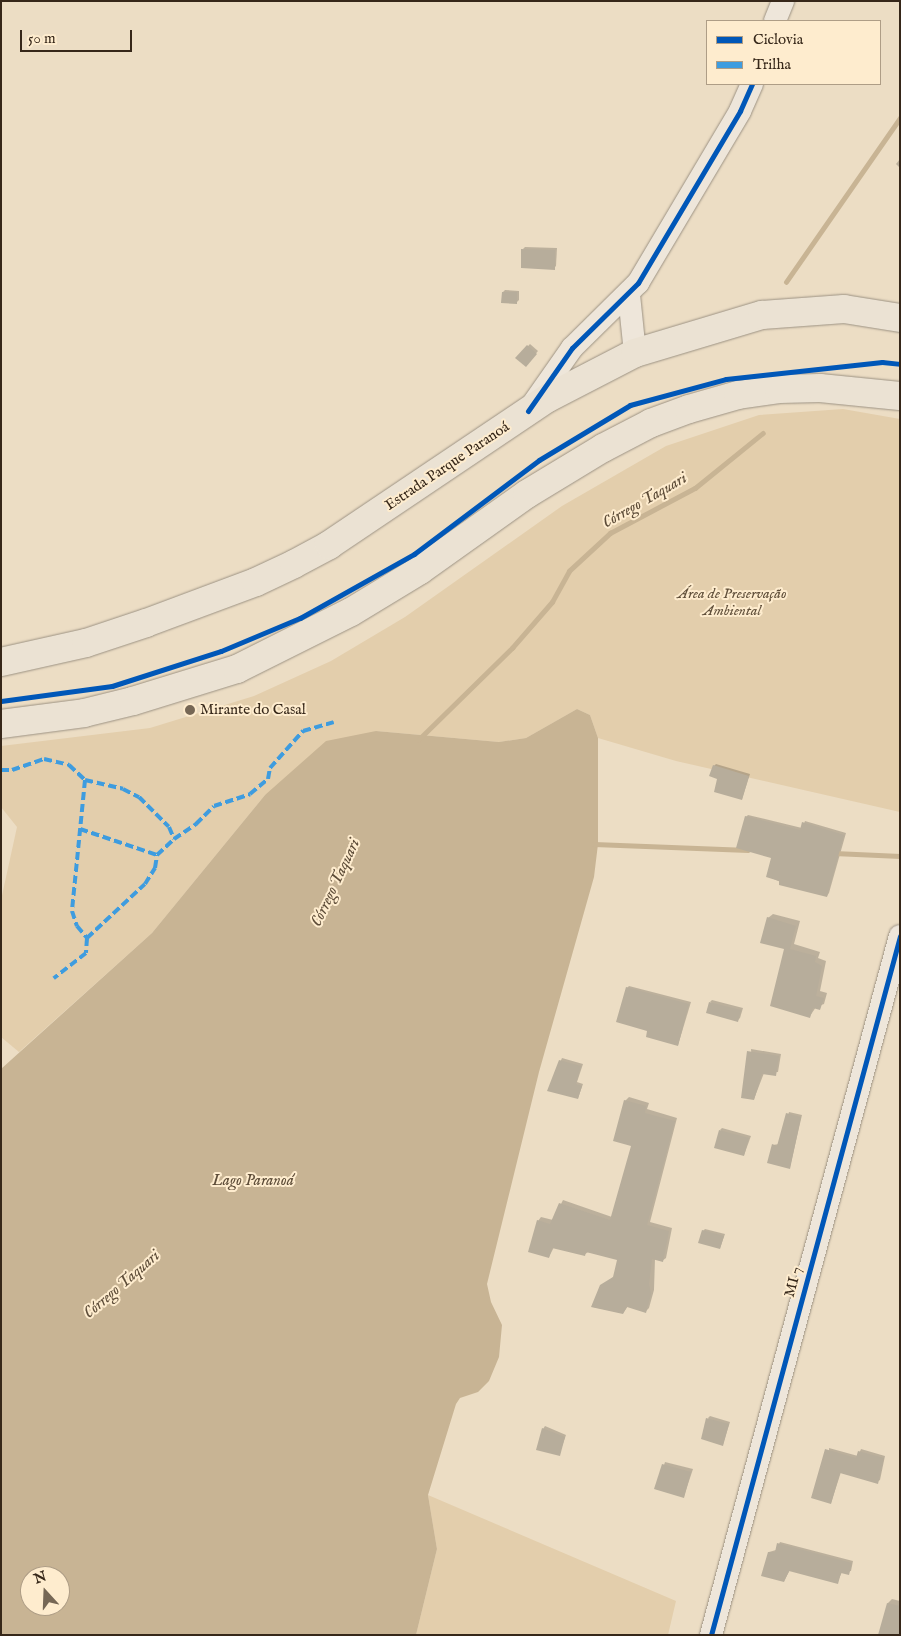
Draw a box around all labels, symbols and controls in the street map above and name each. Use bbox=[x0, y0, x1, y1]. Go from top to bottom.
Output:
scale bar bbox=[22, 20, 135, 52]
legend bbox=[706, 20, 881, 85]
text: 50 m bbox=[28, 29, 56, 48]
text: Ciclovia bbox=[753, 30, 803, 49]
text: Trilha bbox=[753, 55, 791, 74]
street label: Estrada Parque Paranoá bbox=[381, 418, 513, 514]
water label: Córrego Taquari bbox=[599, 469, 691, 533]
park label: Área de Preservação Ambiental bbox=[678, 584, 786, 619]
place label: Mirante do Casal bbox=[200, 701, 306, 719]
marker: Mirante do Casal bbox=[184, 704, 196, 716]
water label: Córrego Taquari bbox=[307, 836, 365, 930]
water label: Lago Paranoá bbox=[212, 1171, 294, 1191]
water label: Córrego Taquari bbox=[80, 1247, 164, 1323]
street label: MI 7 bbox=[780, 1265, 806, 1299]
north arrow bbox=[20, 1566, 70, 1616]
text: N bbox=[31, 1567, 49, 1588]

